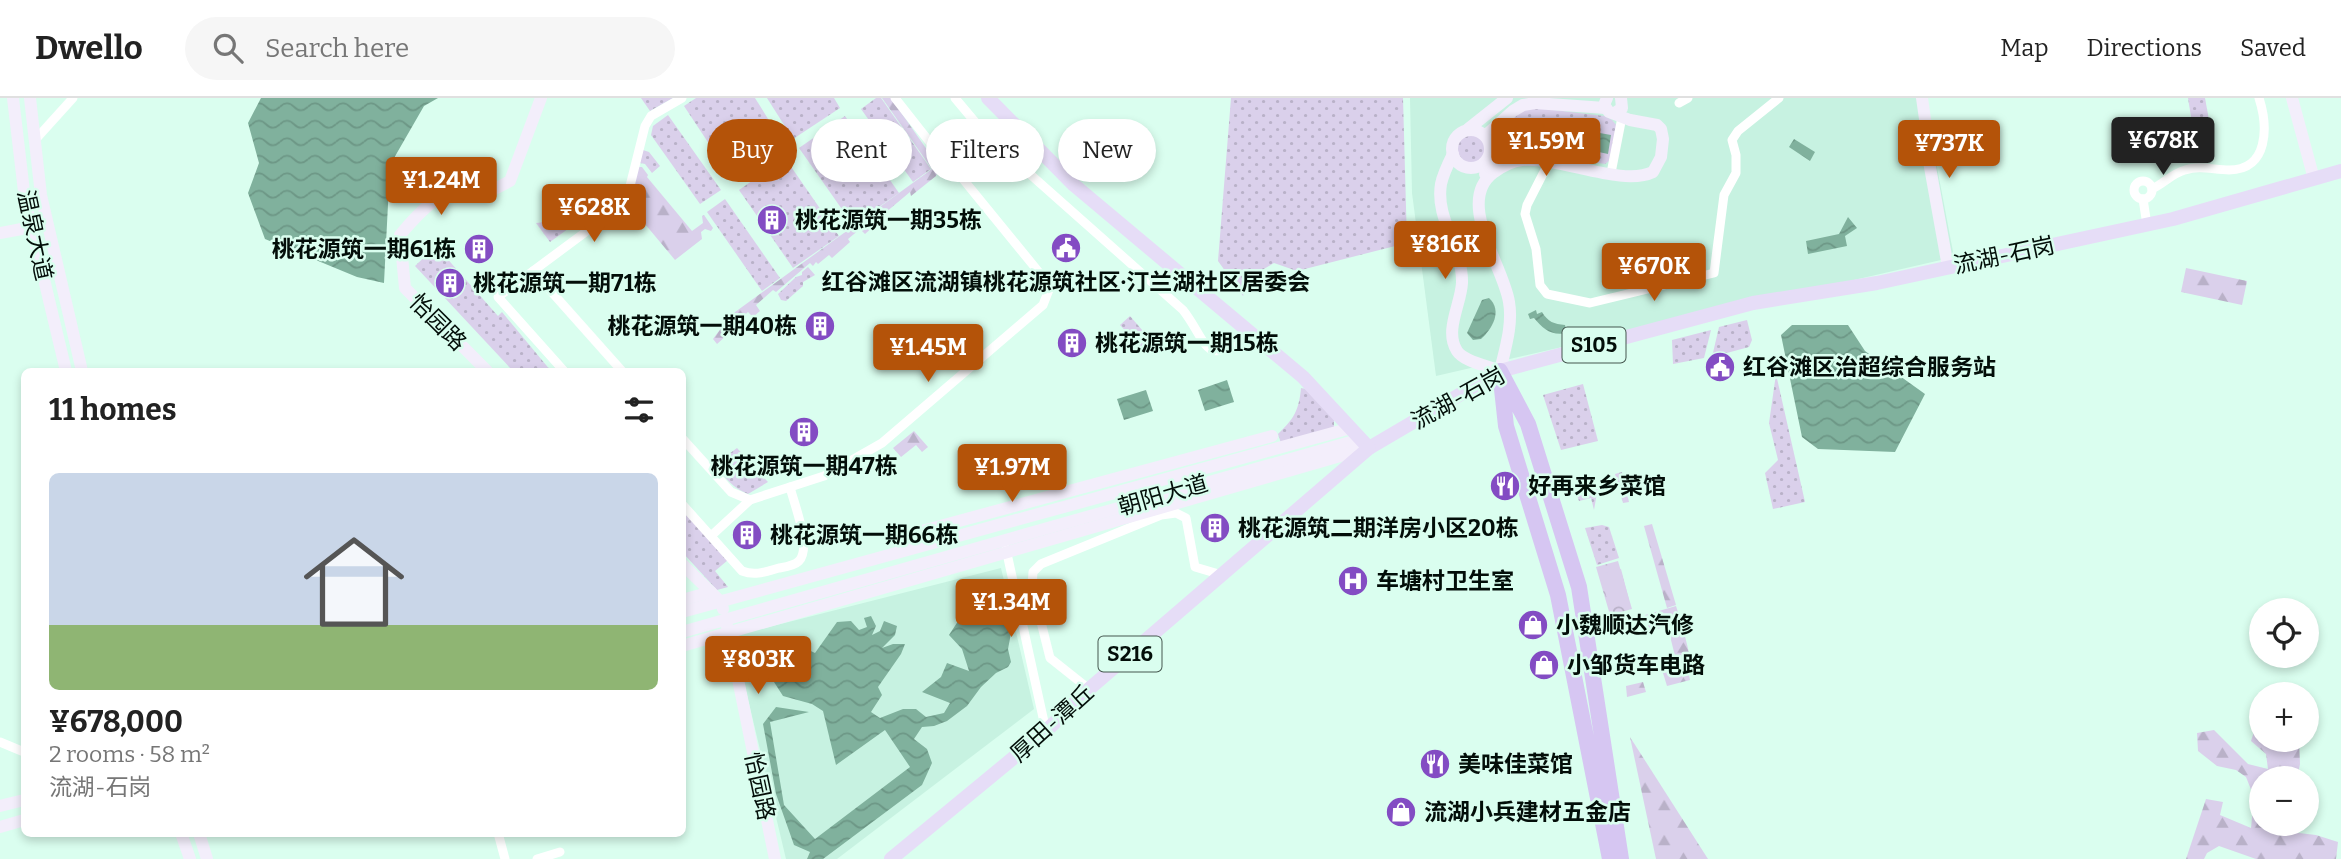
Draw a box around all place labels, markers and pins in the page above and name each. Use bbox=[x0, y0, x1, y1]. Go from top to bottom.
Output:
pin: ¥1.59M bbox=[1489, 118, 1603, 178]
pin: ¥678K bbox=[2114, 118, 2212, 177]
pin: ¥737K bbox=[1900, 120, 1998, 180]
pin: ¥1.24M bbox=[384, 158, 498, 217]
pin: ¥628K bbox=[545, 184, 643, 244]
building icon: 桃花源筑一期35栋 bbox=[755, 203, 789, 237]
place label: 桃花源筑一期35栋 bbox=[795, 206, 982, 234]
pin: ¥816K bbox=[1396, 222, 1494, 281]
public building icon: 红谷滩区流湖镇桃花源筑社区·汀兰湖社区居委会 bbox=[1049, 231, 1083, 265]
building icon: 桃花源筑一期61栋 bbox=[462, 232, 496, 266]
place label: 桃花源筑一期61栋 bbox=[272, 235, 456, 263]
pin: ¥670K bbox=[1605, 244, 1703, 303]
building icon: 桃花源筑一期71栋 bbox=[433, 266, 467, 300]
place label: 红谷滩区流湖镇桃花源筑社区·汀兰湖社区居委会 bbox=[822, 268, 1310, 296]
place label: 桃花源筑一期71栋 bbox=[473, 269, 657, 297]
building icon: 桃花源筑一期40栋 bbox=[803, 309, 837, 343]
place label: 桃花源筑一期40栋 bbox=[607, 312, 797, 340]
pin: ¥1.45M bbox=[871, 324, 985, 384]
building icon: 桃花源筑一期15栋 bbox=[1055, 326, 1089, 360]
place label: 桃花源筑一期15栋 bbox=[1095, 329, 1279, 357]
public building icon: 红谷滩区治超综合服务站 bbox=[1703, 350, 1737, 384]
place label: 红谷滩区治超综合服务站 bbox=[1743, 353, 1996, 381]
building icon: 桃花源筑一期47栋 bbox=[787, 415, 821, 449]
pin: ¥1.97M bbox=[955, 444, 1069, 504]
place label: 桃花源筑一期47栋 bbox=[710, 452, 898, 480]
restaurant icon: 好再来乡菜馆 bbox=[1488, 469, 1522, 503]
place label: 好再来乡菜馆 bbox=[1528, 472, 1666, 500]
building icon: 桃花源筑二期洋房小区20栋 bbox=[1198, 511, 1232, 545]
place label: 桃花源筑二期洋房小区20栋 bbox=[1238, 514, 1519, 542]
building icon: 桃花源筑一期66栋 bbox=[730, 518, 764, 552]
place label: 桃花源筑一期66栋 bbox=[770, 521, 958, 549]
hospital icon: 车塘村卫生室 bbox=[1336, 564, 1370, 598]
place label: 车塘村卫生室 bbox=[1376, 567, 1514, 595]
pin: ¥1.34M bbox=[954, 580, 1068, 639]
shop icon: 小魏顺达汽修 bbox=[1516, 608, 1550, 642]
place label: 小魏顺达汽修 bbox=[1556, 611, 1694, 639]
pin: ¥803K bbox=[709, 636, 807, 696]
shop icon: 小邹货车电路 bbox=[1527, 648, 1561, 682]
place label: 小邹货车电路 bbox=[1567, 651, 1705, 679]
restaurant icon: 美味佳菜馆 bbox=[1418, 747, 1452, 781]
place label: 美味佳菜馆 bbox=[1458, 750, 1573, 778]
shop icon: 流湖小兵建材五金店 bbox=[1384, 795, 1418, 829]
place label: 流湖小兵建材五金店 bbox=[1424, 798, 1631, 826]

